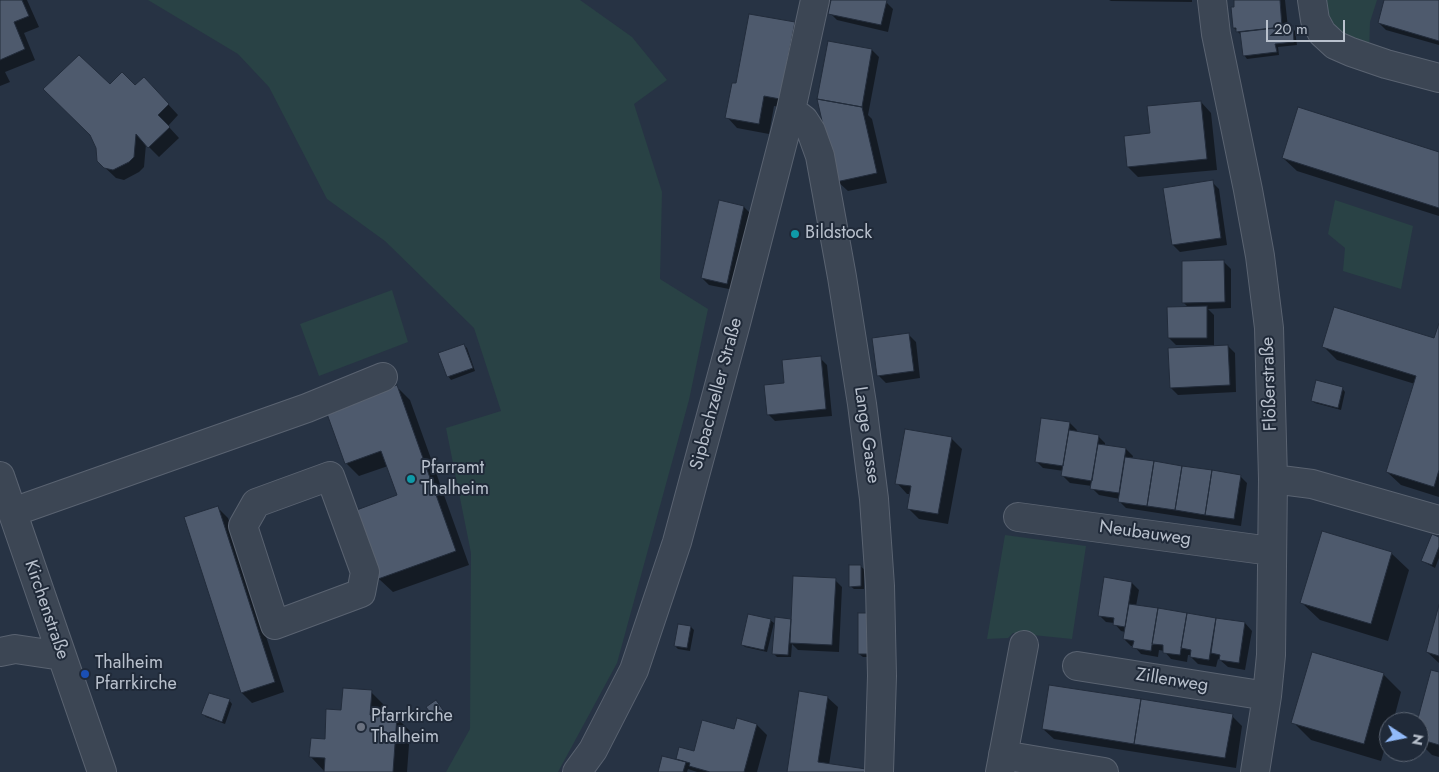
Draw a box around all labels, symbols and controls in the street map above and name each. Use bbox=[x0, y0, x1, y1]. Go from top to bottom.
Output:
scale bar bbox=[1269, 10, 1348, 42]
text: 20 m bbox=[1274, 18, 1308, 40]
place label: Bildstock bbox=[805, 223, 872, 245]
marker: Bildstock bbox=[789, 228, 801, 240]
street label: Sipbachzeller Straße bbox=[686, 316, 748, 472]
street label: Flößerstraße bbox=[1258, 336, 1282, 432]
street label: Lange Gasse bbox=[849, 385, 883, 485]
place label: Pfarramt Thalheim bbox=[421, 458, 489, 500]
marker: Pfarramt Thalheim bbox=[405, 473, 417, 485]
street label: Neubauweg bbox=[1098, 517, 1192, 551]
street label: Kirchenstraße bbox=[19, 558, 73, 662]
place label: Thalheim Pfarrkirche bbox=[95, 653, 177, 696]
street label: Zillenweg bbox=[1134, 665, 1210, 697]
marker: Thalheim Pfarrkirche bbox=[79, 668, 91, 680]
place label: Pfarrkirche Thalheim bbox=[371, 706, 453, 749]
north arrow bbox=[1379, 712, 1429, 762]
marker: Pfarrkirche Thalheim bbox=[355, 721, 367, 733]
text: N bbox=[1407, 732, 1429, 747]

